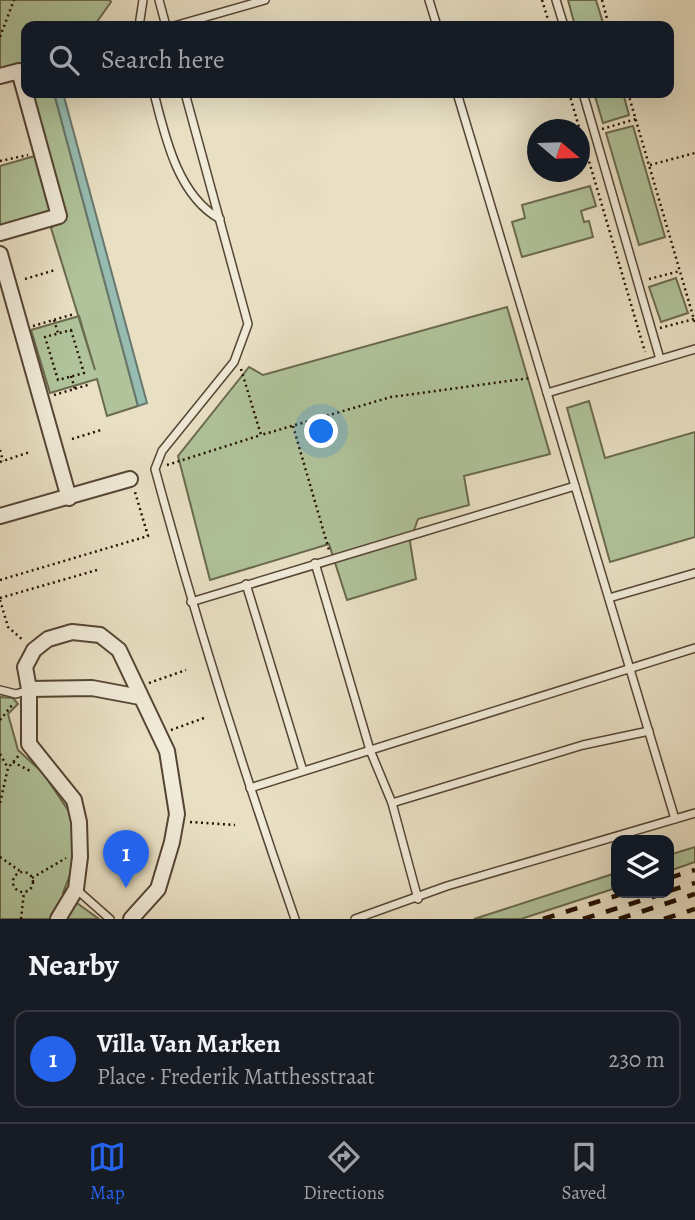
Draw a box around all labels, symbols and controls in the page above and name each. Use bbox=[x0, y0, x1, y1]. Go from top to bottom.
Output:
search box bbox=[21, 21, 674, 98]
icon: search bbox=[45, 41, 83, 79]
text: Search here bbox=[101, 42, 225, 77]
north arrow bbox=[527, 119, 590, 182]
your location bbox=[304, 414, 338, 448]
pin: 1 bbox=[103, 830, 149, 888]
map controls bbox=[611, 835, 674, 898]
button: layers bbox=[611, 835, 674, 898]
text: Nearby bbox=[28, 945, 119, 985]
text: Villa Van Marken bbox=[97, 1026, 281, 1061]
text: 1 bbox=[49, 1044, 57, 1075]
text: 230 m bbox=[609, 1044, 665, 1075]
text: Place · Frederik Matthesstraat bbox=[97, 1061, 375, 1092]
tab: Map bbox=[88, 1138, 126, 1206]
tab: Directions bbox=[303, 1138, 385, 1206]
tab: Saved bbox=[562, 1138, 607, 1206]

